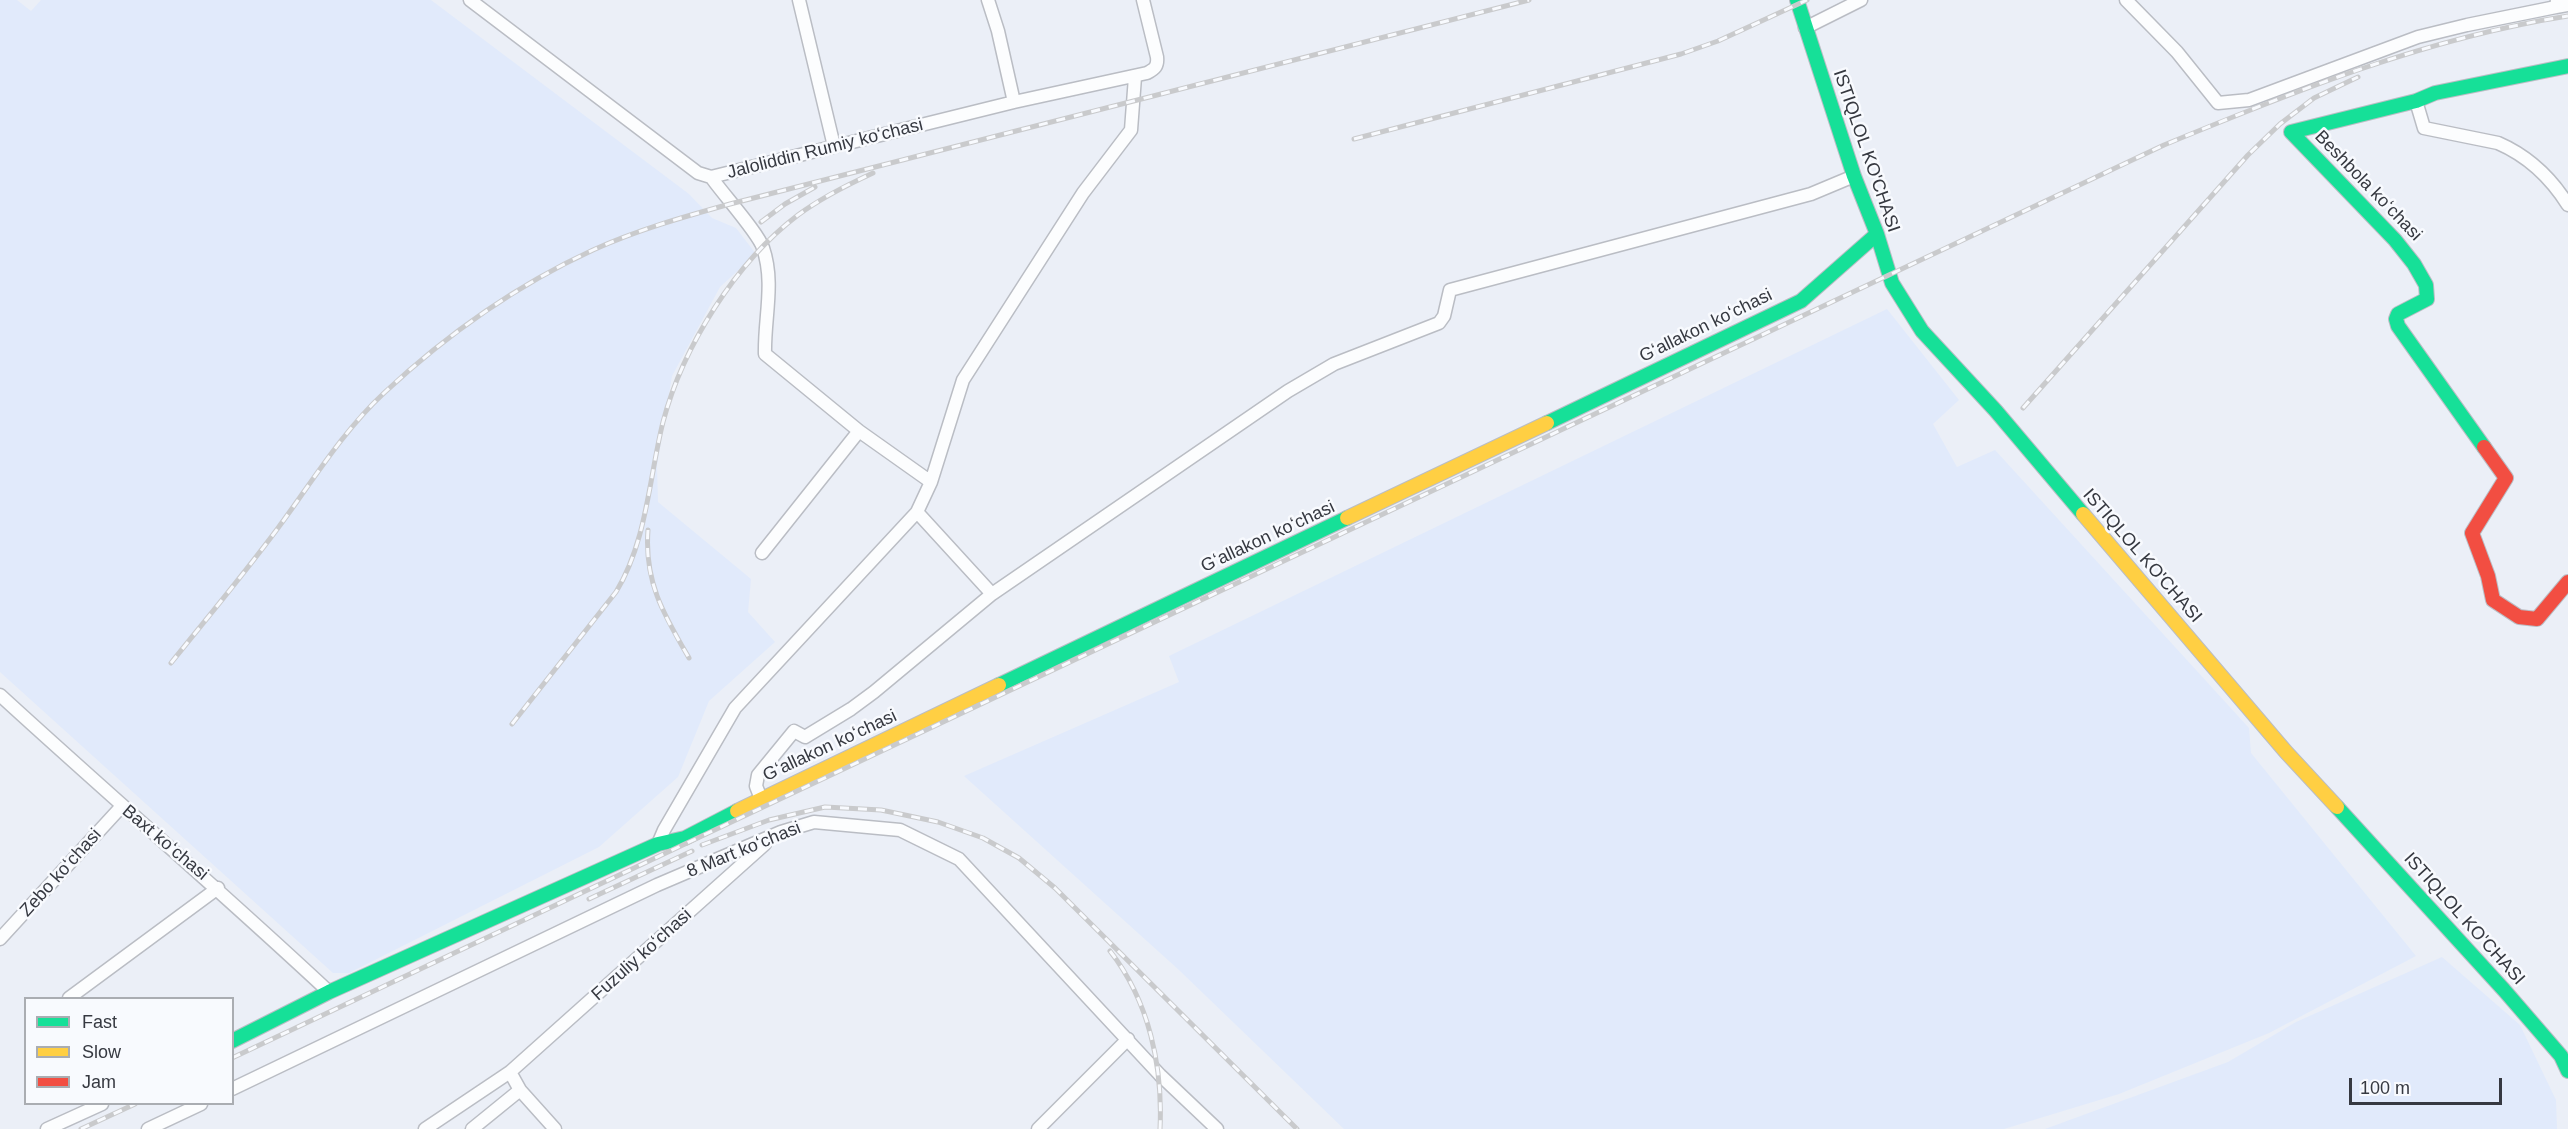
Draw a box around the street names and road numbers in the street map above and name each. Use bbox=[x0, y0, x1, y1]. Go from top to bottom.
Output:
street label: ISTIQLOL KO'CHASI bbox=[1828, 67, 1904, 235]
street label: Jaloliddin Rumiy koʻchasi bbox=[725, 114, 925, 184]
street label: Beshbola koʻchasi bbox=[2310, 126, 2426, 246]
street label: Gʻallakon koʻchasi bbox=[1636, 284, 1776, 368]
street label: ISTIQLOL KO'CHASI bbox=[2078, 485, 2206, 627]
street label: Gʻallakon koʻchasi bbox=[1198, 497, 1338, 577]
street label: Gʻallakon koʻchasi bbox=[760, 706, 900, 786]
street label: Baxt koʻchasi bbox=[117, 801, 213, 885]
street label: 8 Mart koʻchasi bbox=[684, 817, 804, 883]
street label: Zebo koʻchasi bbox=[16, 825, 106, 921]
street label: ISTIQLOL KO'CHASI bbox=[2399, 848, 2529, 990]
street label: Fuzuliy koʻchasi bbox=[588, 904, 696, 1006]

